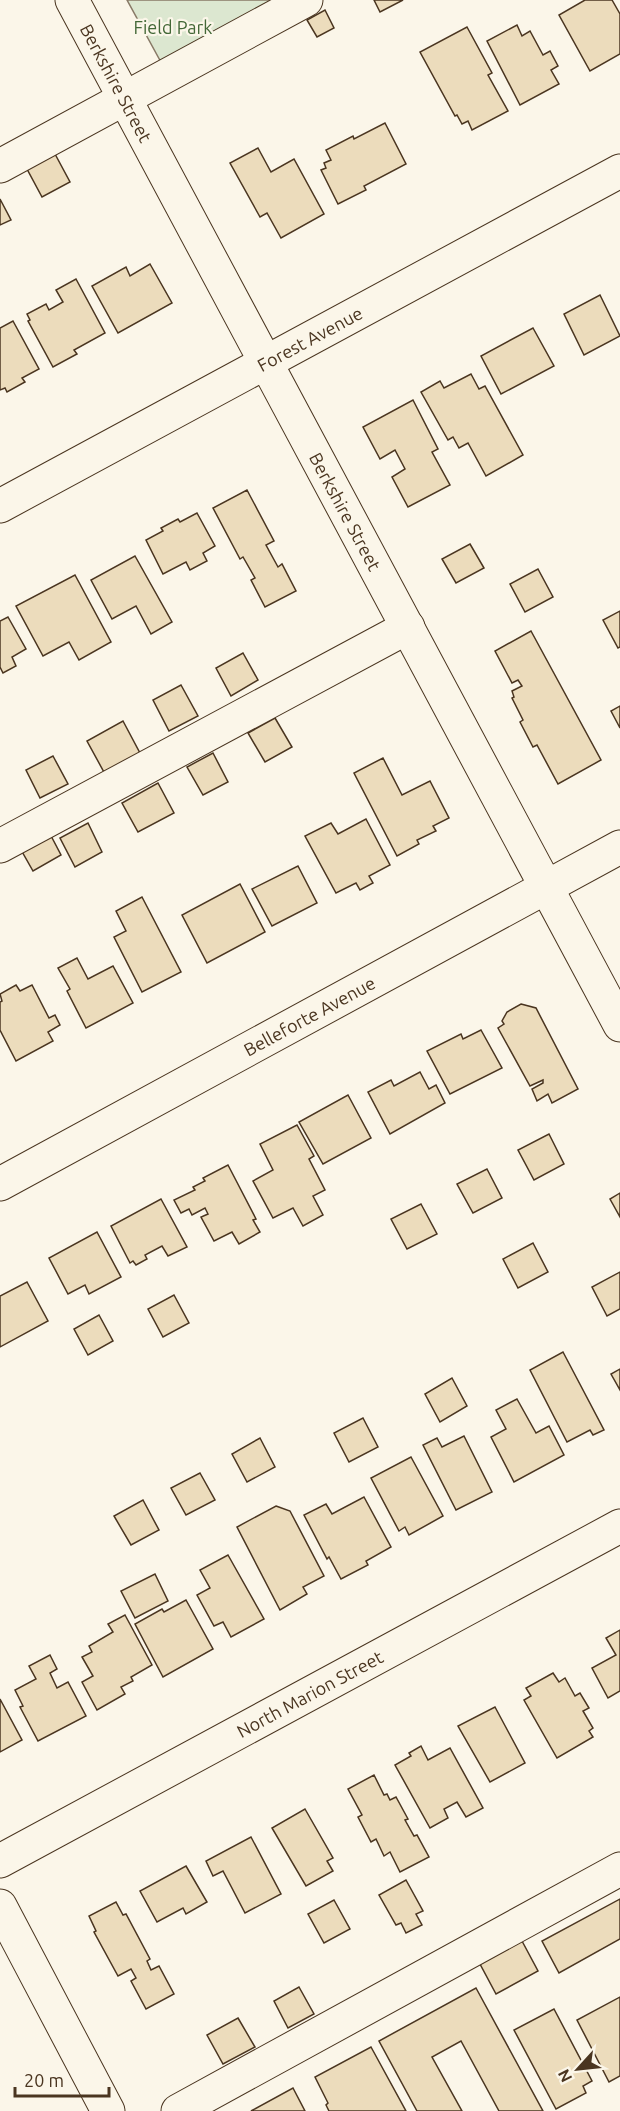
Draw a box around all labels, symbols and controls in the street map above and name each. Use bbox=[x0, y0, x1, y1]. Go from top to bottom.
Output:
park label: Field Park bbox=[134, 17, 212, 37]
street label: Berkshire Street bbox=[77, 20, 156, 145]
street label: Forest Avenue bbox=[254, 302, 366, 375]
street label: Berkshire Street bbox=[306, 449, 385, 574]
street label: Belleforte Avenue bbox=[240, 972, 378, 1060]
street label: North Marion Street bbox=[233, 1646, 386, 1741]
north arrow bbox=[548, 2039, 608, 2099]
scale bar bbox=[15, 2060, 110, 2098]
text: N bbox=[554, 2066, 575, 2085]
text: 20 m bbox=[24, 2070, 64, 2090]

